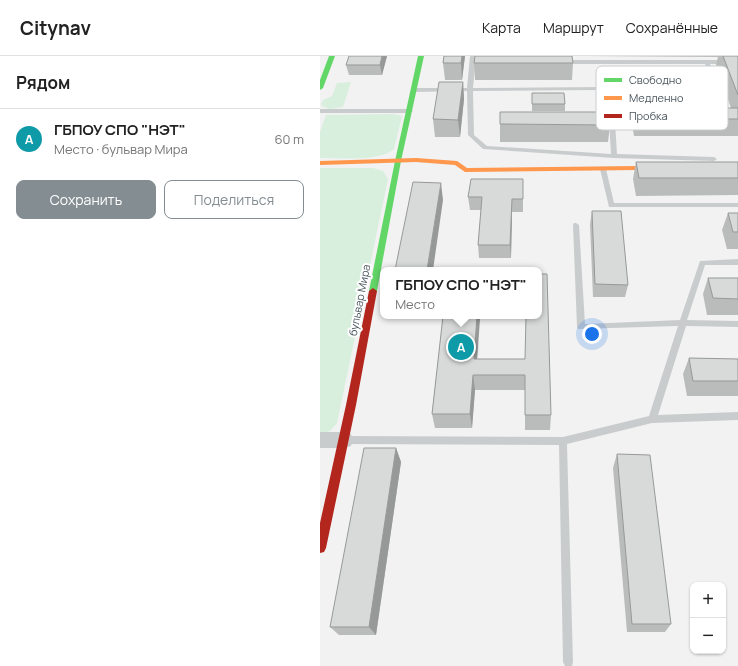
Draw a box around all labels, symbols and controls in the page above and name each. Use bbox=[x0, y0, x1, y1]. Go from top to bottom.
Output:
text: Citynav bbox=[20, 15, 91, 41]
text: Карта bbox=[482, 18, 521, 37]
text: Маршрут bbox=[543, 18, 604, 37]
text: Сохранённые bbox=[626, 18, 718, 37]
legend bbox=[596, 66, 728, 130]
text: Рядом bbox=[16, 71, 70, 94]
text: Свободно bbox=[629, 72, 682, 87]
text: Медленно bbox=[629, 90, 684, 105]
text: Пробка bbox=[629, 108, 668, 123]
text: ГБПОУ СПО "НЭТ" bbox=[54, 119, 186, 140]
text: A bbox=[25, 130, 33, 148]
text: 60 m bbox=[274, 130, 304, 148]
text: Место · бульвар Мира bbox=[54, 140, 188, 158]
button: Сохранить bbox=[16, 180, 156, 219]
button: Поделиться bbox=[164, 180, 304, 219]
street label: бульвар Мира bbox=[345, 263, 373, 337]
popup bbox=[380, 267, 542, 319]
text: ГБПОУ СПО "НЭТ" bbox=[395, 274, 527, 295]
text: Место bbox=[395, 295, 435, 313]
your location bbox=[582, 324, 602, 344]
pin: A bbox=[448, 332, 474, 362]
map controls bbox=[690, 582, 726, 654]
button: + bbox=[690, 582, 726, 618]
button: − bbox=[690, 618, 726, 654]

